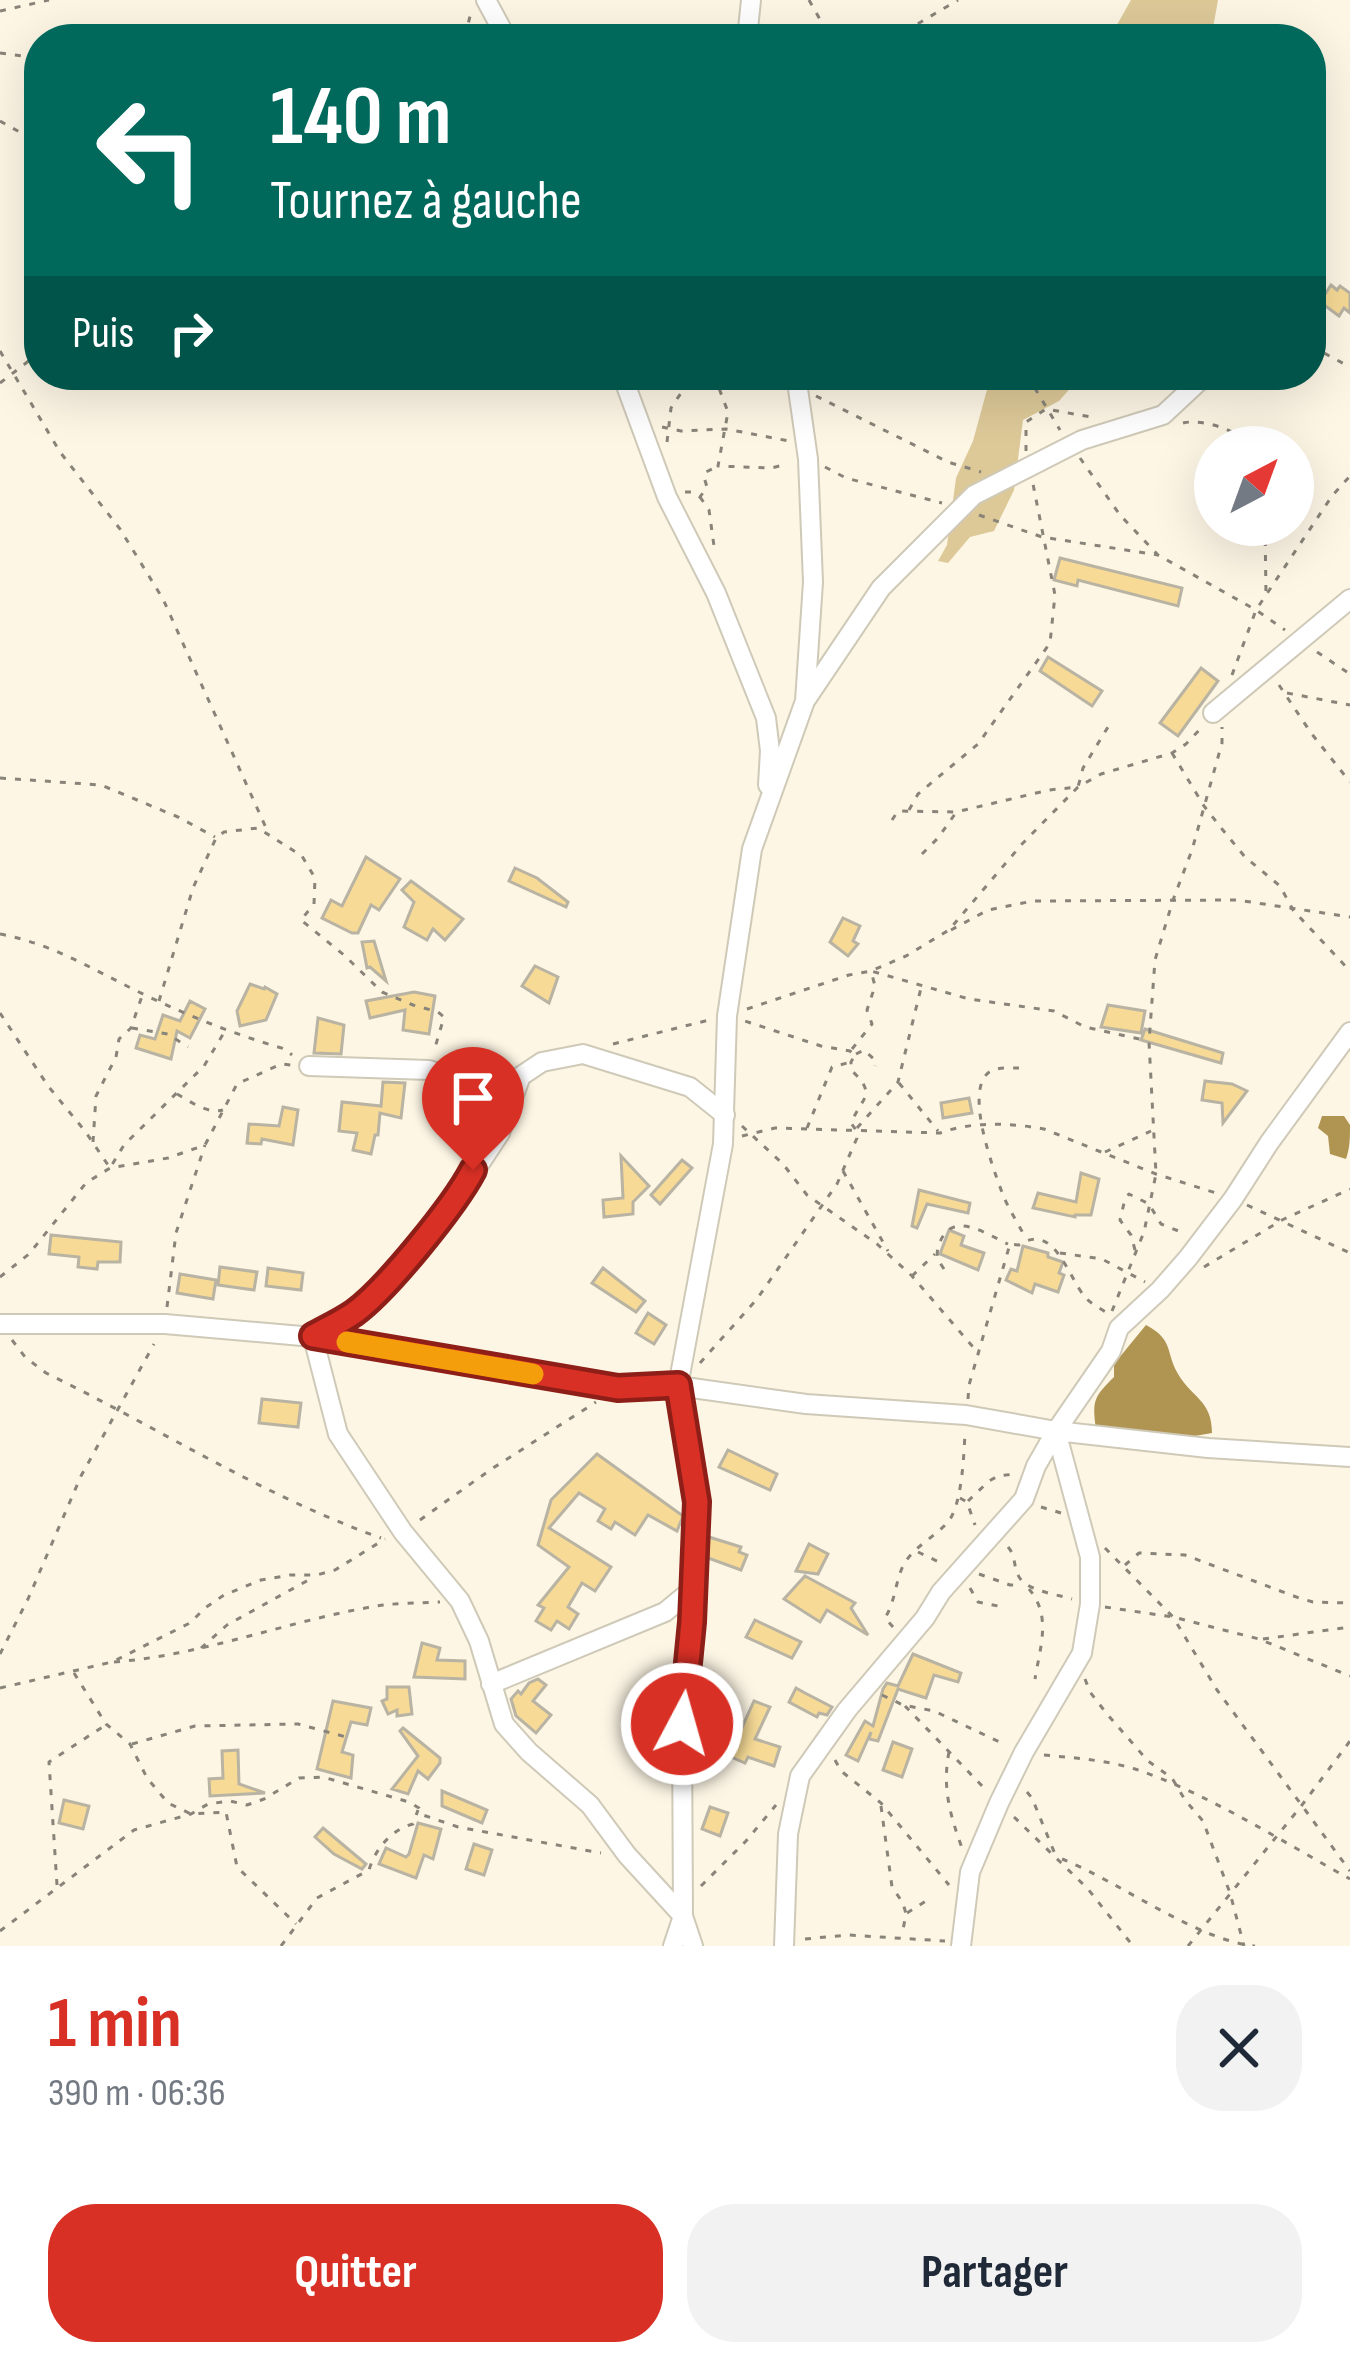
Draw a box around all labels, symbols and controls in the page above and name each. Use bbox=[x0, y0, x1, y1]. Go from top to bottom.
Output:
text: 140 m bbox=[270, 67, 451, 168]
icon: left bbox=[72, 72, 228, 228]
text: Tournez à gauche bbox=[270, 169, 582, 234]
icon: right bbox=[158, 300, 224, 366]
text: Puis bbox=[72, 306, 134, 361]
north arrow bbox=[1194, 426, 1314, 546]
map controls bbox=[1194, 426, 1314, 546]
pin bbox=[422, 1047, 524, 1170]
icon: arrive bbox=[440, 1065, 506, 1131]
position arrow bbox=[619, 1661, 745, 1787]
text: 1 min bbox=[48, 1981, 182, 2068]
button: close bbox=[1176, 1985, 1302, 2111]
text: 390 m · 06:36 bbox=[48, 2070, 226, 2117]
button: Quitter bbox=[48, 2204, 663, 2342]
button: Partager bbox=[687, 2204, 1302, 2342]

